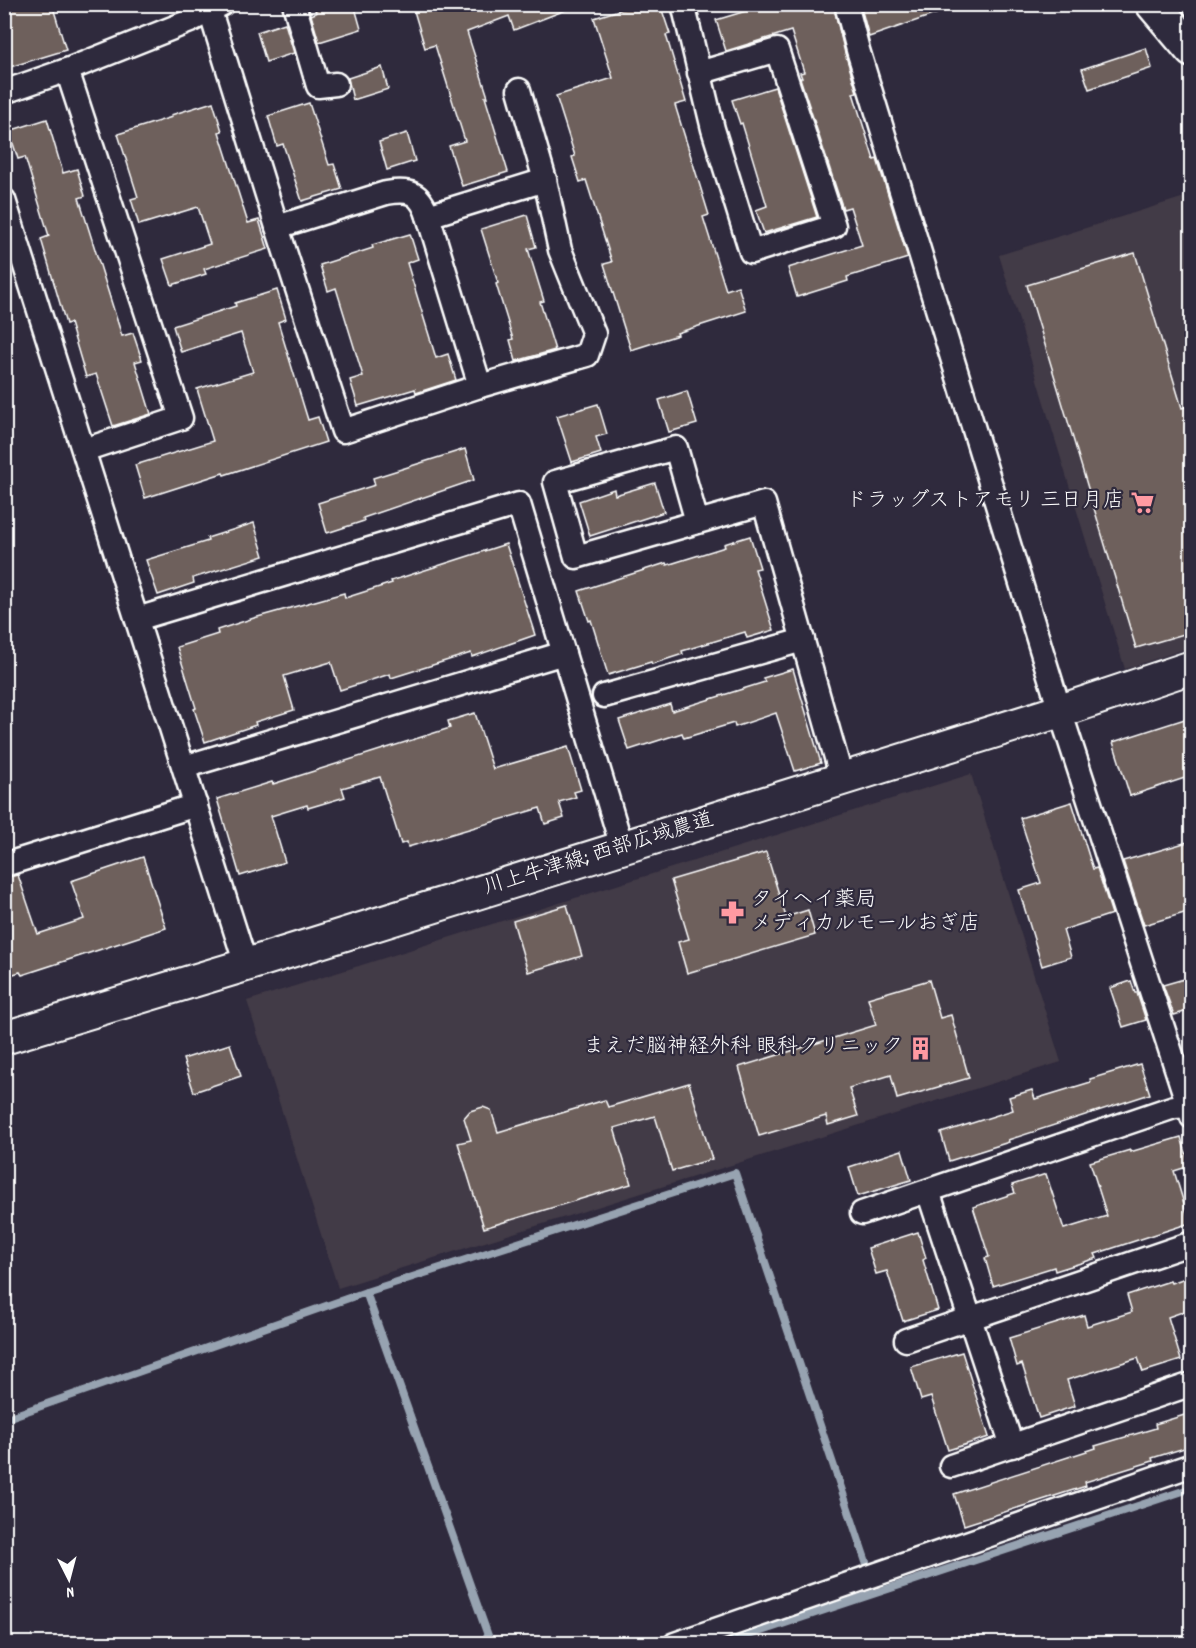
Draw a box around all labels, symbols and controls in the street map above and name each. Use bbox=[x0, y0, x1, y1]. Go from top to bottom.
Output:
place label: ドラッグストアモリ 三日月店 bbox=[846, 487, 1124, 517]
supermarket icon: ドラッグストアモリ 三日月店 bbox=[1129, 489, 1155, 515]
street label: 川上牛津線; 西部広域農道 bbox=[480, 806, 718, 904]
place label: タイヘイ薬局 メディカルモールおぎ店 bbox=[751, 886, 980, 940]
pharmacy icon: タイヘイ薬局 メディカルモールおぎ店 bbox=[720, 900, 746, 926]
place label: まえだ脳神経外科 眼科クリニック bbox=[583, 1033, 903, 1063]
building icon: まえだ脳神経外科 眼科クリニック bbox=[908, 1035, 934, 1061]
north arrow bbox=[39, 1549, 99, 1609]
text: N bbox=[65, 1580, 75, 1603]

